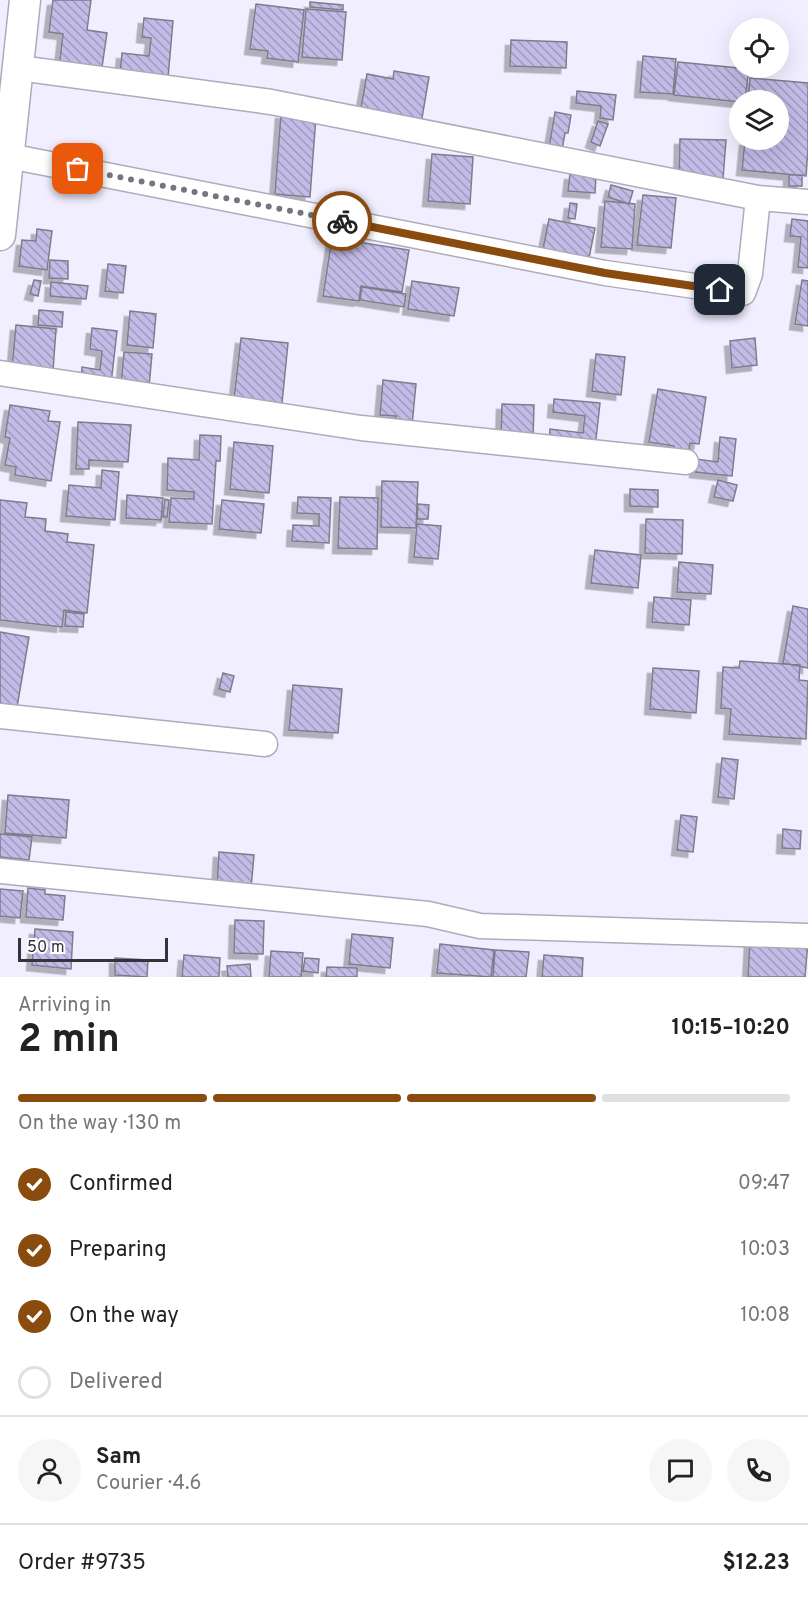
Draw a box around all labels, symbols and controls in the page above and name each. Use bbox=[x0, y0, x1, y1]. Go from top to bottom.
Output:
map controls bbox=[729, 18, 789, 150]
button: locate bbox=[729, 18, 789, 78]
button: layers bbox=[729, 90, 789, 150]
pin bbox=[52, 143, 103, 194]
icon: bag bbox=[61, 152, 94, 185]
courier bbox=[312, 191, 372, 251]
icon: bike bbox=[326, 205, 359, 238]
pin bbox=[694, 264, 745, 315]
icon: home bbox=[703, 273, 736, 306]
scale bar bbox=[18, 935, 168, 962]
text: 50 m bbox=[27, 938, 65, 958]
text: Arriving in bbox=[18, 993, 111, 1019]
text: 10:15–10:20 bbox=[672, 1015, 790, 1042]
text: 2 min bbox=[18, 1017, 120, 1066]
text: On the way · 130 m bbox=[18, 1111, 181, 1137]
icon: check bbox=[18, 1168, 51, 1201]
text: Confirmed bbox=[69, 1171, 173, 1198]
text: 09:47 bbox=[738, 1171, 790, 1197]
icon: check bbox=[18, 1234, 51, 1267]
text: Preparing bbox=[69, 1237, 167, 1264]
text: 10:03 bbox=[740, 1237, 790, 1263]
icon: check bbox=[18, 1300, 51, 1333]
text: On the way bbox=[69, 1303, 179, 1330]
text: 10:08 bbox=[740, 1303, 790, 1329]
text: Delivered bbox=[69, 1369, 163, 1396]
button: person bbox=[18, 1439, 81, 1502]
button: chat bbox=[649, 1439, 712, 1502]
button: phone bbox=[727, 1439, 790, 1502]
text: Sam bbox=[96, 1444, 141, 1471]
text: Courier · 4.6 bbox=[96, 1471, 201, 1497]
text: Order #9735 bbox=[18, 1550, 146, 1577]
text: $12.23 bbox=[722, 1550, 790, 1577]

